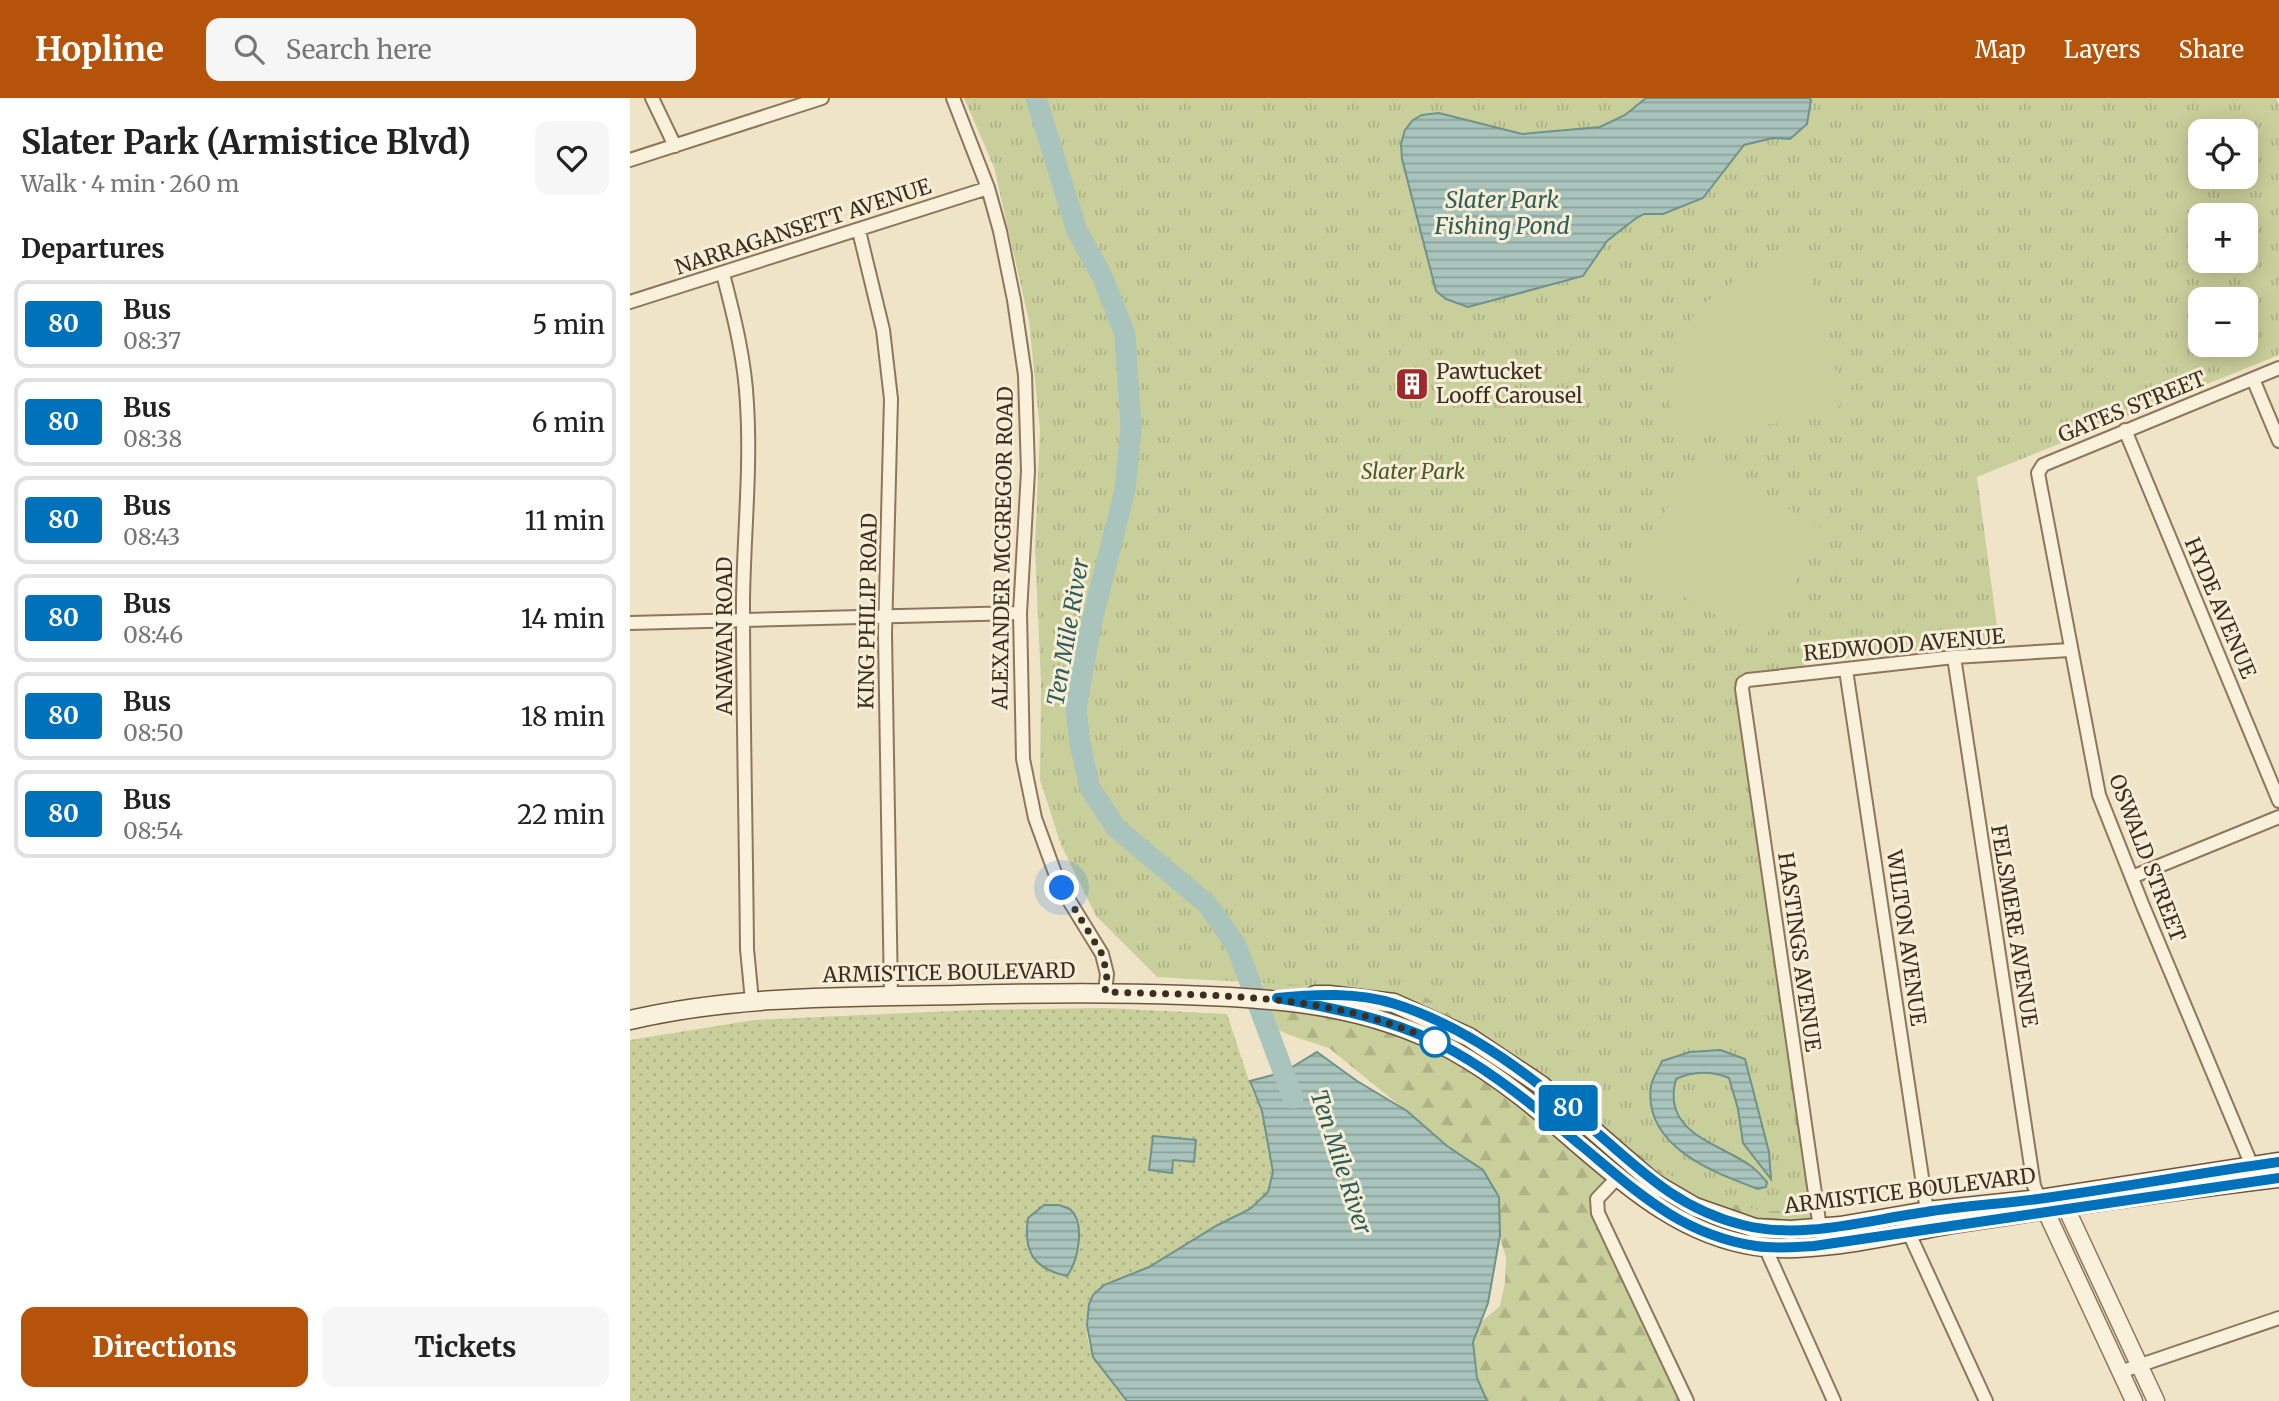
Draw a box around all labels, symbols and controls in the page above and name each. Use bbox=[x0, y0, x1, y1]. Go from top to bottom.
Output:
search box bbox=[206, 18, 696, 81]
text: Hopline bbox=[35, 29, 164, 70]
icon: search bbox=[230, 30, 268, 68]
text: Search here bbox=[286, 33, 432, 66]
text: Map bbox=[1975, 34, 2026, 65]
text: Layers bbox=[2064, 34, 2140, 65]
text: Share bbox=[2178, 34, 2244, 65]
map controls bbox=[2188, 119, 2258, 357]
button: locate bbox=[2188, 119, 2258, 189]
button: heart bbox=[535, 121, 609, 195]
text: Slater Park (Armistice Blvd) bbox=[21, 122, 471, 163]
text: Walk · 4 min · 260 m bbox=[21, 169, 239, 198]
street label: NARRAGANSETT AVENUE bbox=[671, 172, 935, 281]
water label: Slater Park Fishing Pond bbox=[1433, 185, 1570, 240]
button: + bbox=[2188, 203, 2258, 273]
text: Departures bbox=[21, 232, 165, 265]
button: − bbox=[2188, 287, 2258, 357]
text: Bus bbox=[123, 293, 171, 326]
text: 80 bbox=[48, 308, 79, 339]
text: 5 min bbox=[532, 308, 605, 341]
text: 08:37 bbox=[123, 326, 181, 355]
place label: Pawtucket Looff Carousel bbox=[1436, 358, 1583, 409]
street label: GATES STREET bbox=[2054, 364, 2210, 448]
building icon: Pawtucket Looff Carousel bbox=[1393, 365, 1431, 403]
street label: ALEXANDER MCGREGOR ROAD bbox=[986, 386, 1019, 711]
text: Bus bbox=[123, 391, 171, 424]
text: 80 bbox=[48, 406, 79, 437]
text: 6 min bbox=[532, 406, 605, 439]
text: 08:38 bbox=[123, 424, 182, 453]
park label: Slater Park bbox=[1361, 458, 1465, 485]
text: Bus bbox=[123, 489, 171, 522]
text: 80 bbox=[48, 504, 79, 535]
text: 11 min bbox=[525, 504, 605, 537]
street label: KING PHILIP ROAD bbox=[852, 513, 883, 709]
text: 08:43 bbox=[123, 522, 181, 551]
street label: HYDE AVENUE bbox=[2179, 533, 2263, 683]
water label: Ten Mile River bbox=[1040, 555, 1095, 708]
street label: ANAWAN ROAD bbox=[711, 556, 738, 716]
text: Bus bbox=[123, 587, 171, 620]
text: 80 bbox=[48, 602, 79, 633]
text: 14 min bbox=[521, 602, 605, 635]
text: 08:46 bbox=[123, 620, 183, 649]
street label: REDWOOD AVENUE bbox=[1802, 622, 2006, 667]
text: Bus bbox=[123, 685, 171, 718]
text: 80 bbox=[48, 700, 79, 731]
text: 18 min bbox=[521, 700, 605, 733]
text: 08:50 bbox=[123, 718, 184, 747]
street label: OSWALD STREET bbox=[2103, 770, 2192, 946]
text: Bus bbox=[123, 783, 171, 816]
text: 80 bbox=[48, 798, 79, 829]
text: 22 min bbox=[517, 798, 605, 831]
text: 08:54 bbox=[123, 816, 183, 845]
street label: FELSMERE AVENUE bbox=[1985, 823, 2044, 1030]
street label: WILTON AVENUE bbox=[1881, 847, 1932, 1028]
street label: HASTINGS AVENUE bbox=[1772, 851, 1827, 1054]
your location bbox=[1044, 870, 1079, 905]
street label: ARMISTICE BOULEVARD bbox=[821, 957, 1076, 988]
unlabelled marker bbox=[1420, 1027, 1450, 1057]
line badge: 80 bbox=[1536, 1085, 1600, 1131]
water label: Ten Mile River bbox=[1305, 1086, 1379, 1238]
text: 80 bbox=[1553, 1092, 1583, 1123]
street label: ARMISTICE BOULEVARD bbox=[1782, 1162, 2037, 1219]
button: Directions bbox=[21, 1307, 308, 1387]
button: Tickets bbox=[322, 1307, 609, 1387]

